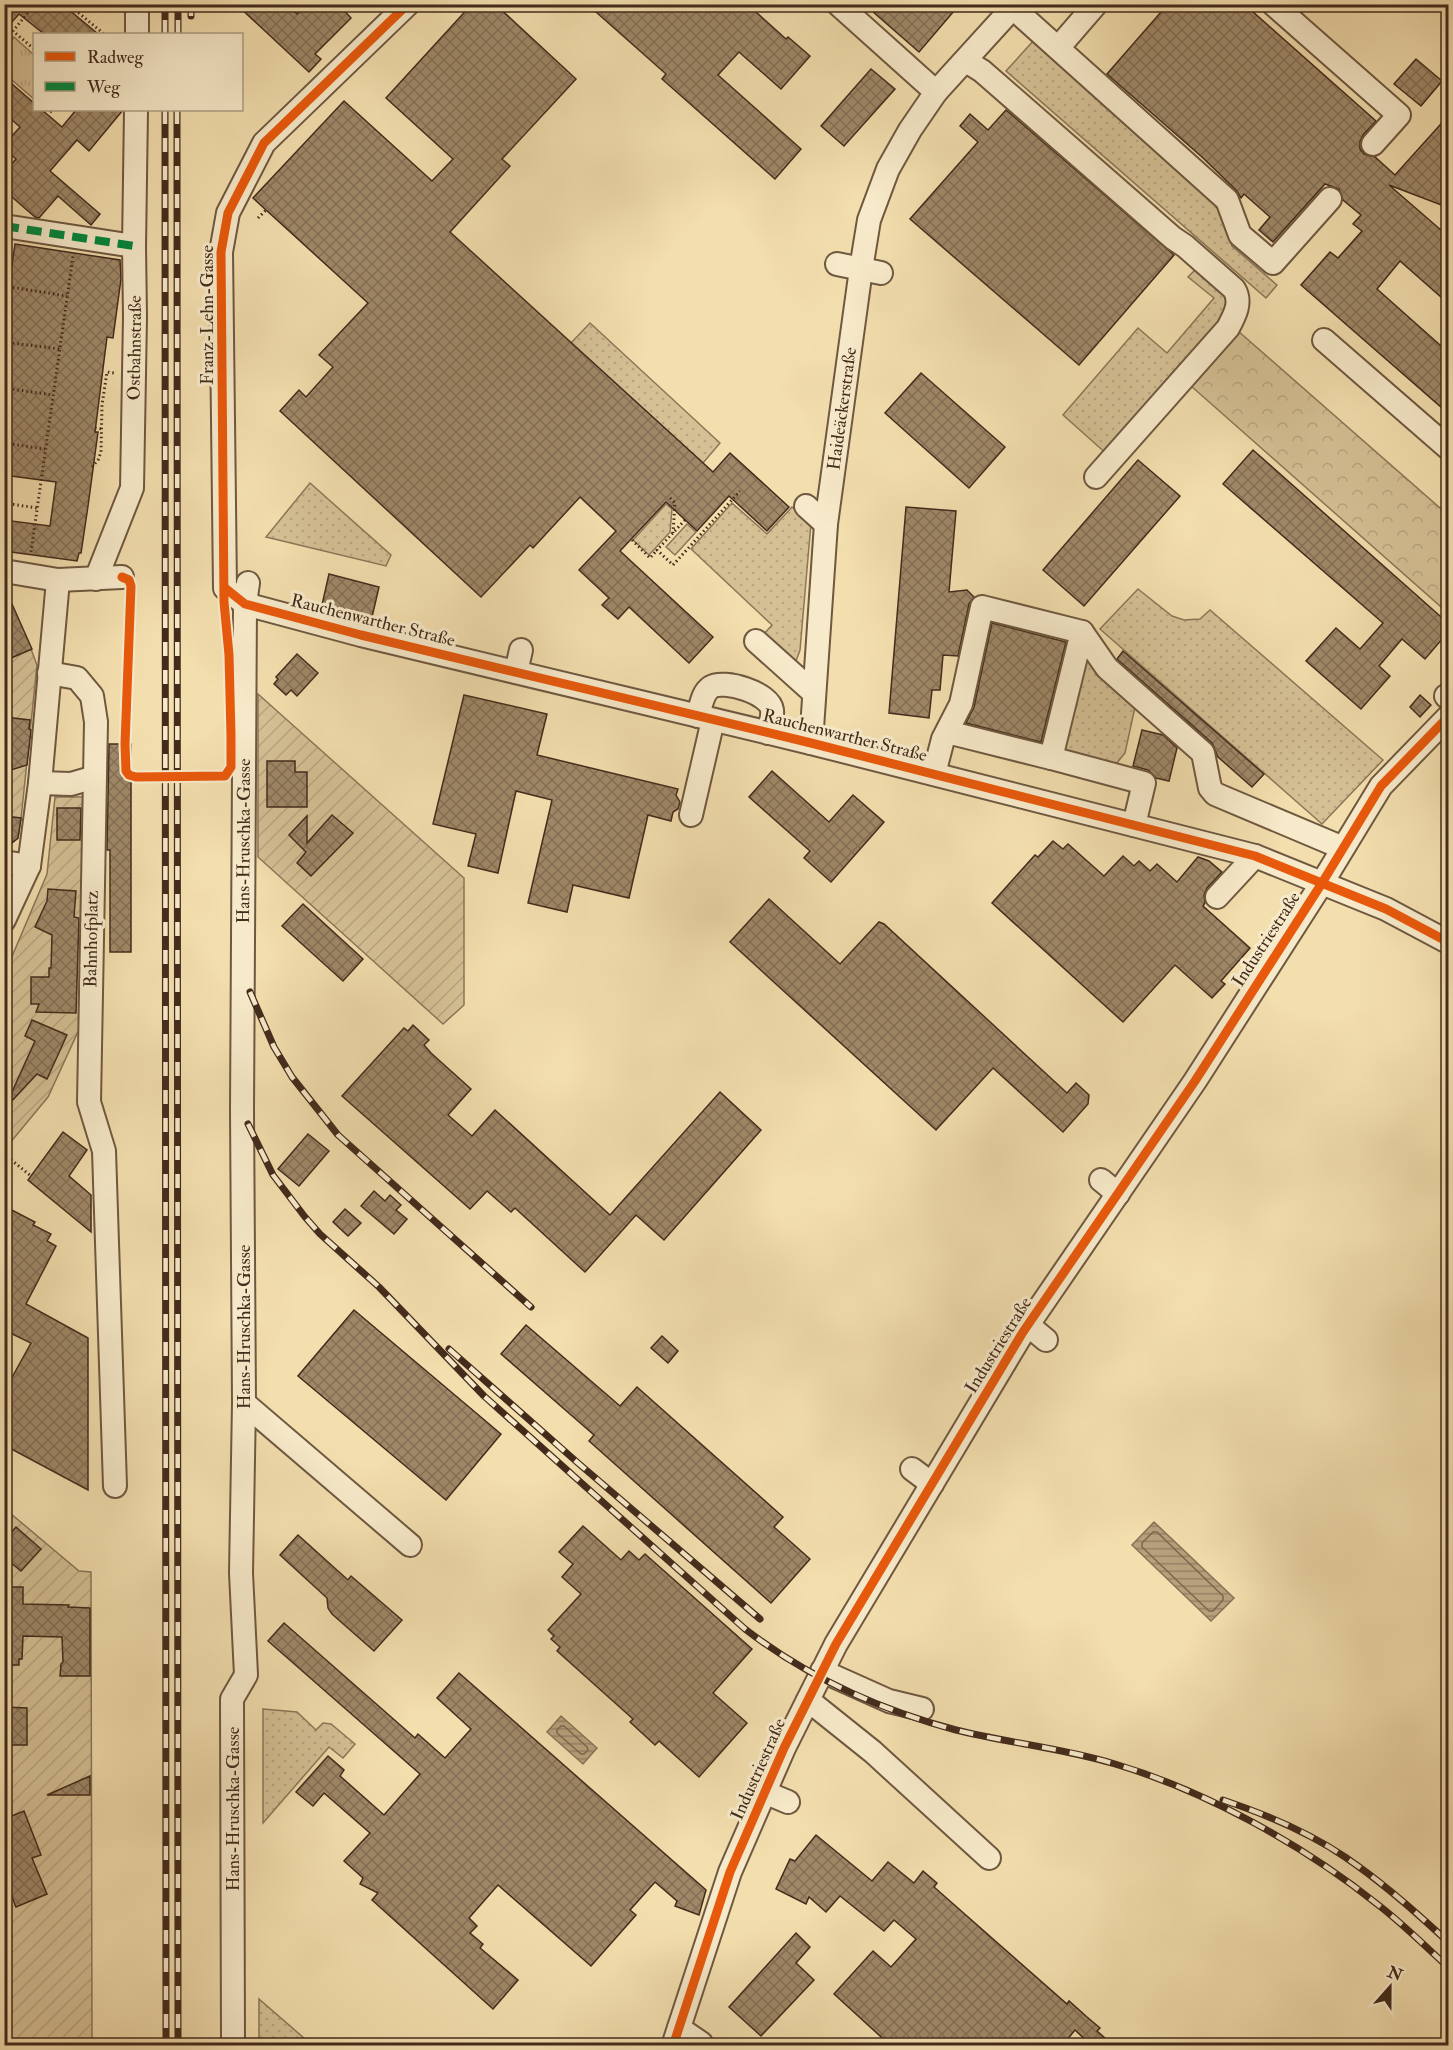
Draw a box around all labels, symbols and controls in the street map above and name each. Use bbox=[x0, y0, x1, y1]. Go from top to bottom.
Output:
legend bbox=[33, 33, 243, 111]
text: Radweg bbox=[87, 46, 145, 69]
text: Weg bbox=[86, 76, 121, 99]
street label: Franz-Lehn-Gasse bbox=[196, 245, 219, 385]
street label: Ostbahnstraße bbox=[123, 295, 147, 401]
street label: Haideäckerstraße bbox=[823, 345, 862, 472]
street label: Rauchenwarther Straße bbox=[288, 589, 458, 652]
street label: Rauchenwarther Straße bbox=[760, 704, 930, 767]
street label: Hans-Hruschka-Gasse bbox=[232, 758, 256, 923]
street label: Industriestraße bbox=[1227, 887, 1306, 991]
street label: Bahnhofplatz bbox=[79, 890, 104, 988]
street label: Hans-Hruschka-Gasse bbox=[233, 1244, 256, 1409]
street label: Industriestraße bbox=[960, 1293, 1037, 1398]
street label: Industriestraße bbox=[726, 1714, 791, 1824]
street label: Hans-Hruschka-Gasse bbox=[222, 1726, 245, 1891]
north arrow bbox=[1360, 1957, 1420, 2017]
text: N bbox=[1384, 1962, 1406, 1986]

